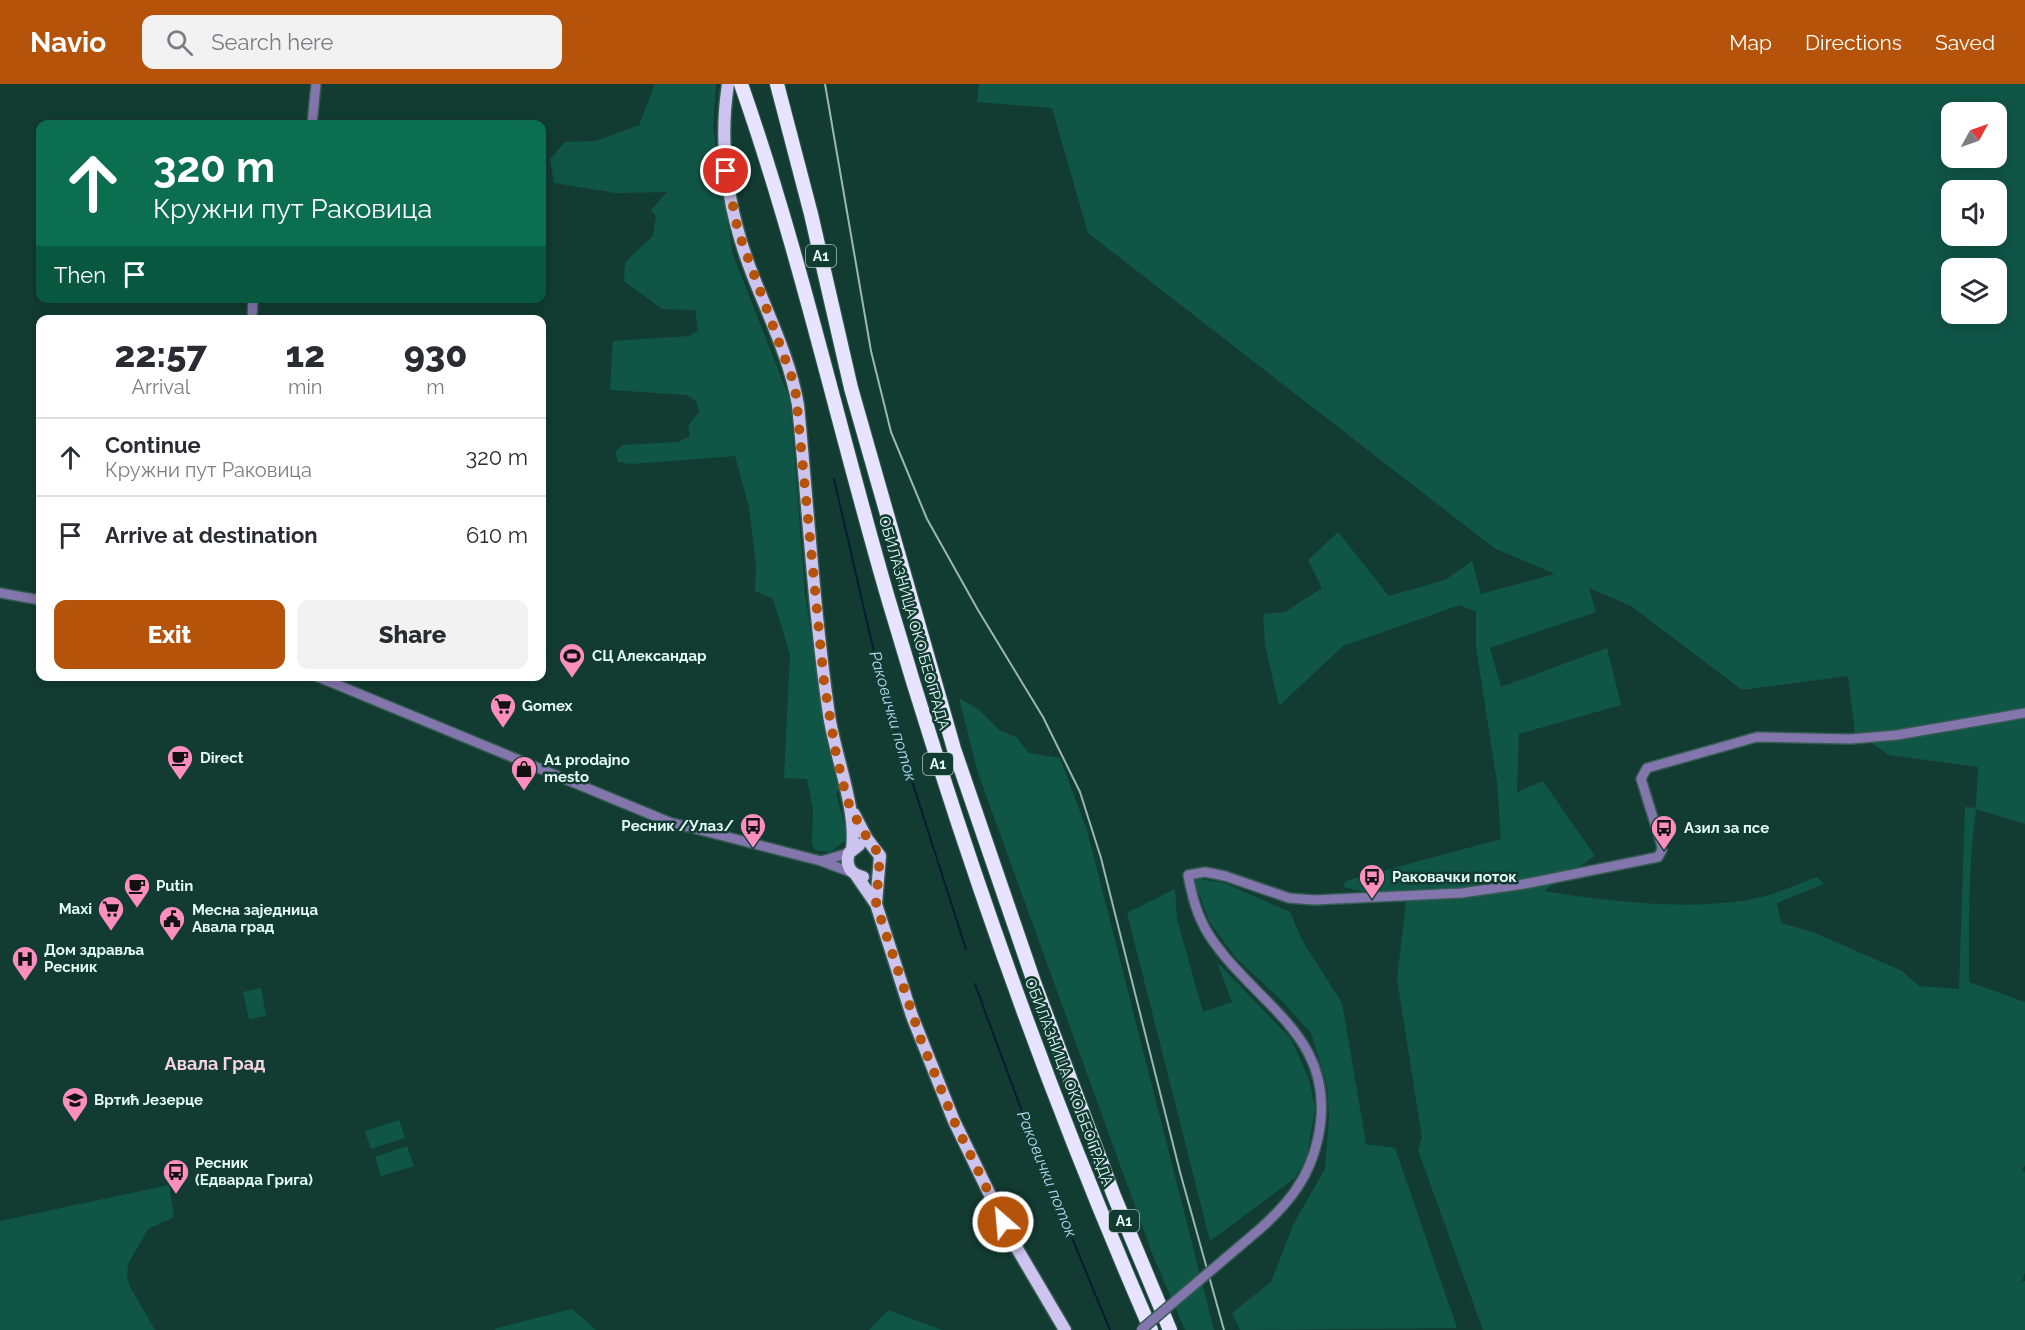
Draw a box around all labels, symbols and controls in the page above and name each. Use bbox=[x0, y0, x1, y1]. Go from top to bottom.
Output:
search box bbox=[142, 15, 562, 69]
text: Navio bbox=[30, 26, 106, 59]
icon: search bbox=[163, 26, 196, 59]
text: Search here bbox=[211, 29, 333, 55]
text: Map bbox=[1729, 30, 1772, 55]
text: Directions bbox=[1805, 30, 1902, 55]
text: Saved bbox=[1935, 30, 1995, 55]
north arrow bbox=[1941, 102, 2007, 168]
map controls bbox=[1941, 102, 2007, 324]
text: 320 m bbox=[153, 143, 275, 192]
icon: ahead bbox=[54, 144, 132, 222]
pin bbox=[700, 145, 751, 196]
icon: arrive bbox=[709, 154, 742, 187]
button: sound bbox=[1941, 180, 2007, 246]
text: Кружни пут Раковица bbox=[153, 193, 432, 224]
road number: A1 bbox=[806, 245, 836, 267]
icon: arrive bbox=[118, 258, 151, 291]
button: layers bbox=[1941, 258, 2007, 324]
text: Then bbox=[54, 262, 106, 288]
text: 22:57 bbox=[115, 333, 207, 375]
text: 12 bbox=[286, 333, 325, 375]
text: 930 bbox=[404, 333, 467, 375]
text: Arrival bbox=[131, 375, 190, 399]
text: min bbox=[288, 375, 323, 399]
text: m bbox=[426, 375, 445, 399]
text: Continue bbox=[105, 432, 201, 458]
icon: ahead bbox=[54, 441, 87, 474]
text: 320 m bbox=[465, 444, 528, 470]
text: Кружни пут Раковица bbox=[105, 458, 312, 482]
street label: ОБИЛАЗНИЦА ОКО БЕОГРАДА bbox=[875, 514, 953, 732]
icon: arrive bbox=[54, 519, 87, 552]
text: Arrive at destination bbox=[105, 522, 318, 548]
text: 610 m bbox=[466, 522, 528, 548]
button: Exit bbox=[54, 600, 285, 669]
button: Share bbox=[297, 600, 528, 669]
sports icon: СЦ Александар bbox=[557, 641, 587, 679]
place label: СЦ Александар bbox=[592, 647, 707, 665]
water label: Раковички поток bbox=[865, 649, 921, 783]
supermarket icon: Gomex bbox=[488, 691, 518, 729]
place label: Gomex bbox=[522, 697, 573, 715]
cafe icon: Direct bbox=[165, 743, 195, 781]
place label: Direct bbox=[200, 749, 244, 767]
place label: A1 prodajno mesto bbox=[544, 751, 630, 786]
road number: A1 bbox=[923, 753, 953, 775]
shop icon: A1 prodajno mesto bbox=[509, 754, 539, 792]
bus stop icon: Ресник /Улаз/ bbox=[738, 811, 768, 849]
bus stop icon: Азил за псе bbox=[1649, 813, 1679, 851]
place label: Ресник /Улаз/ bbox=[621, 817, 735, 835]
place label: Азил за псе bbox=[1684, 819, 1769, 837]
bus stop icon: Раковачки поток bbox=[1357, 862, 1387, 900]
place label: Раковачки поток bbox=[1392, 868, 1517, 886]
cafe icon: Putin bbox=[122, 871, 152, 909]
place label: Putin bbox=[156, 877, 193, 895]
supermarket icon: Maxi bbox=[96, 894, 126, 932]
place label: Maxi bbox=[59, 900, 92, 918]
place label: Месна заједница Авала град bbox=[192, 901, 318, 936]
public building icon: Месна заједница Авала град bbox=[157, 904, 187, 942]
place label: Дом здравља Ресник bbox=[44, 941, 145, 976]
hospital icon: Дом здравља Ресник bbox=[10, 944, 40, 982]
street label: ОБИЛАЗНИЦА ОКО БЕОГРАДА bbox=[1021, 975, 1117, 1189]
district label: Авала Град bbox=[165, 1053, 265, 1074]
school or university icon: Вртић Језерце bbox=[60, 1085, 90, 1123]
place label: Вртић Језерце bbox=[94, 1091, 203, 1109]
water label: Раковички поток bbox=[1013, 1108, 1081, 1240]
place label: Ресник (Едварда Грига) bbox=[195, 1154, 313, 1189]
bus stop icon: Ресник (Едварда Грига) bbox=[161, 1157, 191, 1195]
position arrow bbox=[971, 1190, 1035, 1254]
road number: A1 bbox=[1109, 1210, 1139, 1232]

